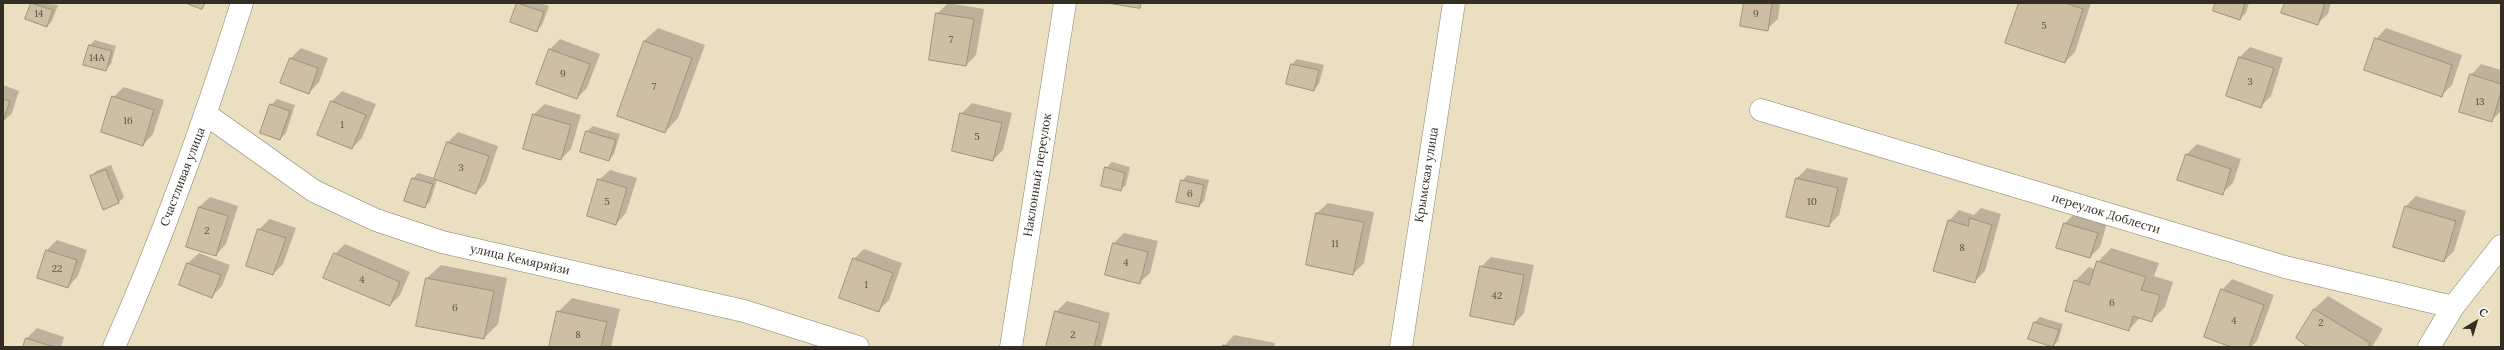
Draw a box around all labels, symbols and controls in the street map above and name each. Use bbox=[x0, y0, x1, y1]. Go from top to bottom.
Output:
house number: 14 bbox=[34, 8, 44, 20]
house number: 9 bbox=[1753, 8, 1759, 20]
house number: 5 bbox=[2041, 20, 2047, 32]
house number: 7 bbox=[949, 34, 953, 46]
house number: 14А bbox=[89, 52, 105, 64]
house number: 9 bbox=[560, 68, 566, 80]
house number: 3 bbox=[2247, 76, 2253, 88]
house number: 7 bbox=[652, 81, 656, 93]
house number: 13 bbox=[2475, 96, 2485, 108]
street label: Наклонный переулок bbox=[1021, 112, 1055, 238]
house number: 16 bbox=[123, 115, 133, 127]
house number: 1 bbox=[340, 119, 344, 131]
street label: Счастливая улица bbox=[157, 125, 209, 229]
street label: Крымская улица bbox=[1412, 126, 1442, 224]
house number: 5 bbox=[974, 131, 980, 143]
house number: 3 bbox=[458, 162, 464, 174]
house number: 6 bbox=[1187, 188, 1193, 200]
street label: переулок Доблести bbox=[2050, 191, 2162, 237]
house number: 5 bbox=[604, 196, 610, 208]
house number: 10 bbox=[1807, 196, 1817, 208]
house number: 2 bbox=[204, 225, 210, 237]
house number: 11 bbox=[1331, 238, 1339, 250]
street label: улица Кемяряйзи bbox=[469, 242, 571, 278]
house number: 8 bbox=[1959, 242, 1965, 254]
house number: 4 bbox=[1123, 257, 1129, 269]
house number: 22 bbox=[52, 263, 62, 275]
house number: 4 bbox=[359, 274, 365, 286]
house number: 1 bbox=[864, 279, 868, 291]
house number: 42 bbox=[1492, 290, 1502, 302]
house number: 6 bbox=[2109, 297, 2115, 309]
house number: 6 bbox=[452, 302, 458, 314]
north arrow bbox=[2456, 302, 2496, 342]
text: С bbox=[2476, 305, 2491, 320]
house number: 4 bbox=[2231, 315, 2237, 327]
house number: 2 bbox=[2318, 317, 2324, 329]
house number: 8 bbox=[575, 329, 581, 341]
house number: 2 bbox=[1070, 329, 1076, 341]

